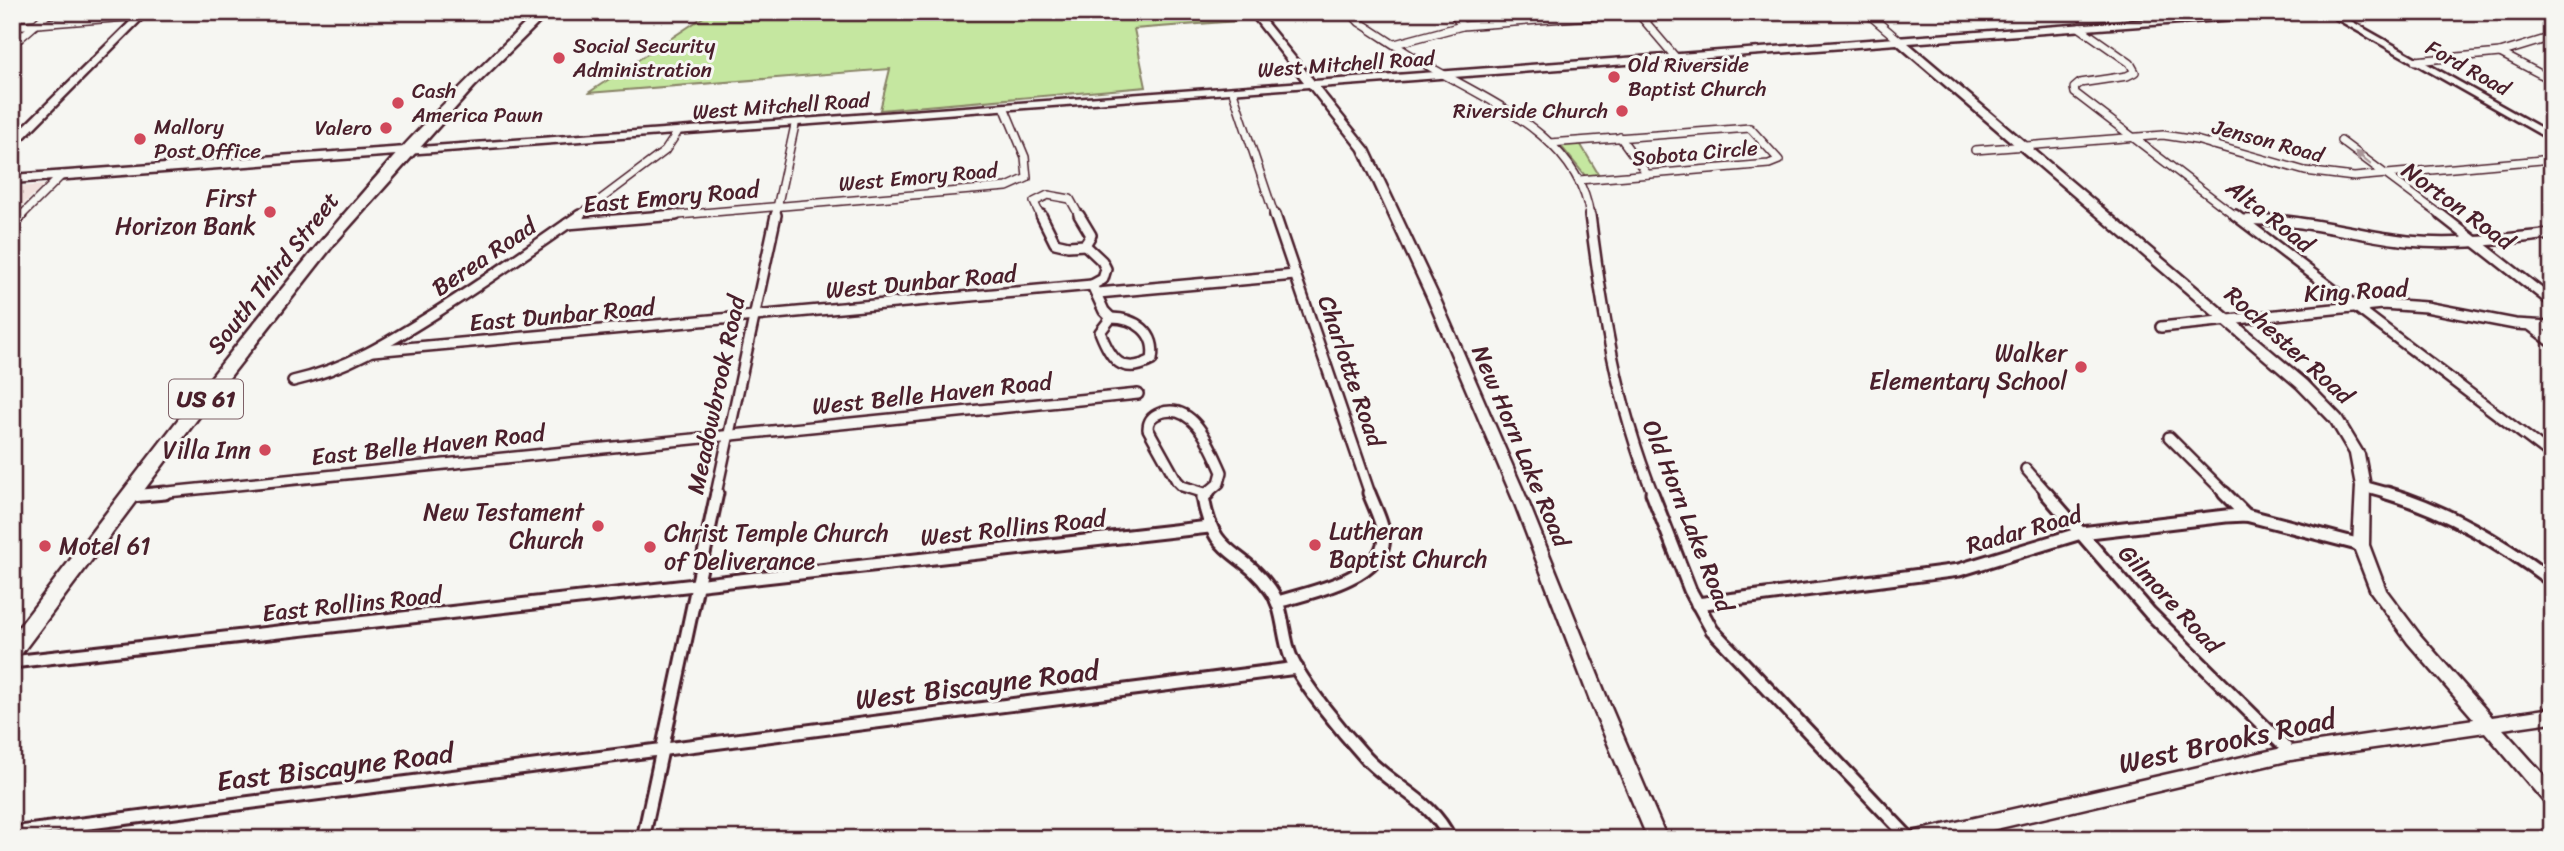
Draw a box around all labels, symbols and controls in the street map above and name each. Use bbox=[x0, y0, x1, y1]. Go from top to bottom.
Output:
place label: Social Security Administration bbox=[572, 27, 715, 89]
street label: Ford Road bbox=[2418, 29, 2519, 108]
street label: West Mitchell Road bbox=[1256, 39, 1438, 89]
place label: Old Riverside Baptist Church bbox=[1628, 46, 1767, 108]
marker: Social Security Administration bbox=[551, 50, 567, 66]
marker: Old Riverside Baptist Church bbox=[1606, 69, 1622, 85]
place label: Cash America Pawn bbox=[411, 72, 543, 134]
street label: West Mitchell Road bbox=[691, 81, 873, 131]
place label: Riverside Church bbox=[1453, 92, 1608, 130]
marker: Cash America Pawn bbox=[390, 95, 406, 111]
marker: Riverside Church bbox=[1614, 103, 1630, 119]
place label: Mallory Post Office bbox=[154, 108, 261, 170]
street label: Jenson Road bbox=[2207, 108, 2330, 175]
place label: Valero bbox=[315, 109, 372, 147]
marker: Valero bbox=[378, 120, 394, 136]
street label: Sobota Circle bbox=[1631, 129, 1760, 177]
marker: Mallory Post Office bbox=[132, 131, 148, 147]
one-way arrow bbox=[2354, 150, 2372, 165]
street label: Norton Road bbox=[2392, 150, 2526, 263]
street label: West Emory Road bbox=[837, 151, 1001, 203]
street label: Alta Road bbox=[2216, 167, 2324, 265]
street label: East Emory Road bbox=[581, 168, 762, 226]
place label: First Horizon Bank bbox=[115, 177, 257, 247]
street label: South Third Street bbox=[196, 182, 350, 364]
marker: First Horizon Bank bbox=[262, 204, 278, 220]
street label: Berea Road bbox=[423, 205, 547, 308]
street label: West Dunbar Road bbox=[824, 253, 1020, 311]
street label: King Road bbox=[2303, 267, 2410, 315]
street label: Rochester Road bbox=[2214, 275, 2365, 416]
street label: East Dunbar Road bbox=[467, 286, 658, 344]
street label: Meadowbrook Road bbox=[674, 290, 758, 498]
street label: Charlotte Road bbox=[1305, 290, 1397, 455]
place label: Walker Elementary School bbox=[1869, 332, 2068, 402]
street label: New Horn Lake Road bbox=[1459, 338, 1583, 555]
marker: Walker Elementary School bbox=[2073, 359, 2089, 375]
street label: West Belle Haven Road bbox=[810, 360, 1056, 427]
road number: US 61 bbox=[169, 380, 243, 418]
street label: East Belle Haven Road bbox=[309, 412, 549, 478]
street label: Old Horn Lake Road bbox=[1630, 413, 1746, 620]
place label: Villa Inn bbox=[163, 429, 251, 471]
marker: Villa Inn bbox=[257, 442, 273, 458]
place label: New Testament Church bbox=[423, 491, 585, 561]
street label: Radar Road bbox=[1961, 493, 2088, 567]
street label: West Rollins Road bbox=[918, 497, 1110, 559]
place label: Lutheran Baptist Church bbox=[1329, 510, 1487, 580]
place label: Christ Temple Church of Deliverance bbox=[664, 512, 889, 582]
marker: New Testament Church bbox=[590, 518, 606, 534]
place label: Motel 61 bbox=[59, 525, 151, 567]
street label: Gilmore Road bbox=[2108, 534, 2234, 666]
marker: Lutheran Baptist Church bbox=[1307, 537, 1323, 553]
marker: Motel 61 bbox=[37, 538, 53, 554]
marker: Christ Temple Church of Deliverance bbox=[642, 539, 658, 555]
street label: East Rollins Road bbox=[260, 573, 446, 634]
street label: West Biscayne Road bbox=[852, 645, 1104, 724]
street label: West Brooks Road bbox=[2114, 694, 2342, 788]
street label: East Biscayne Road bbox=[214, 728, 458, 806]

